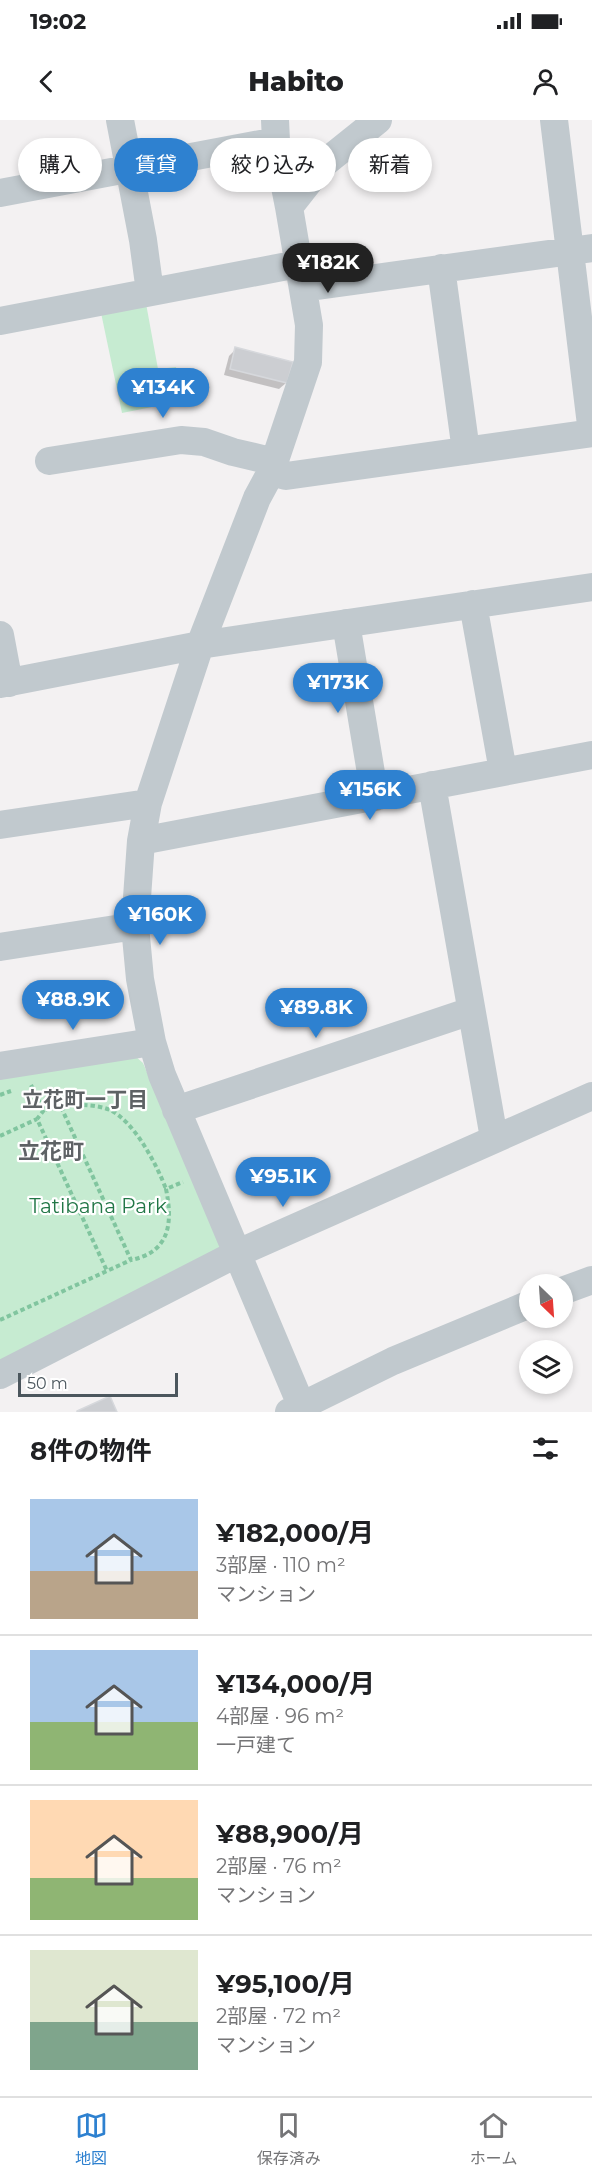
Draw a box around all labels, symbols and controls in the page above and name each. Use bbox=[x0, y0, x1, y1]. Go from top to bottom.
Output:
text: 19:02 bbox=[30, 8, 86, 35]
icon: back bbox=[30, 65, 63, 98]
text: Habito bbox=[248, 65, 344, 98]
icon: person bbox=[529, 65, 562, 98]
chip: 購入 bbox=[18, 138, 102, 192]
chip: 賃貸 bbox=[114, 138, 198, 192]
chip: 絞り込み bbox=[210, 138, 336, 192]
chip: 新着 bbox=[348, 138, 432, 192]
pin: ¥182K bbox=[286, 243, 370, 294]
text: ¥182K bbox=[297, 250, 359, 274]
pin: ¥134K bbox=[121, 368, 205, 419]
text: ¥134K bbox=[131, 375, 195, 399]
pin: ¥173K bbox=[296, 663, 380, 714]
text: ¥173K bbox=[307, 670, 369, 694]
pin: ¥156K bbox=[328, 770, 412, 821]
text: ¥156K bbox=[339, 777, 401, 801]
pin: ¥160K bbox=[118, 895, 202, 946]
text: ¥160K bbox=[128, 902, 192, 926]
pin: ¥88.9K bbox=[24, 980, 122, 1031]
text: ¥88.9K bbox=[36, 987, 110, 1011]
pin: ¥89.8K bbox=[267, 988, 365, 1039]
text: ¥89.8K bbox=[279, 995, 353, 1019]
district label: 立花町一丁目 bbox=[22, 1087, 148, 1112]
district label: 立花町 bbox=[18, 1138, 84, 1165]
pin: ¥95.1K bbox=[234, 1157, 332, 1208]
text: ¥95.1K bbox=[250, 1164, 316, 1188]
park label: Tatibana Park bbox=[29, 1194, 167, 1218]
north arrow bbox=[519, 1274, 573, 1328]
map controls bbox=[519, 1274, 573, 1394]
button: layers bbox=[519, 1340, 573, 1394]
scale bar bbox=[18, 1370, 178, 1398]
text: 50 m bbox=[27, 1374, 68, 1393]
icon: filters bbox=[529, 1432, 562, 1465]
text: 8件の物件 bbox=[30, 1435, 151, 1467]
text: ¥182,000/月 bbox=[216, 1517, 374, 1549]
icon: home bbox=[78, 1523, 150, 1595]
text: 3部屋 · 110 m² bbox=[216, 1553, 346, 1577]
text: マンション bbox=[216, 1582, 316, 1606]
text: ¥134,000/月 bbox=[216, 1668, 375, 1700]
icon: home bbox=[78, 1674, 150, 1746]
text: 4部屋 · 96 m² bbox=[216, 1704, 344, 1728]
text: 一戸建て bbox=[216, 1733, 296, 1757]
text: ¥88,900/月 bbox=[216, 1818, 364, 1850]
icon: home bbox=[78, 1824, 150, 1896]
text: 2部屋 · 76 m² bbox=[216, 1854, 342, 1878]
text: マンション bbox=[216, 1883, 316, 1907]
text: ¥95,100/月 bbox=[216, 1968, 355, 2000]
icon: home bbox=[78, 1974, 150, 2046]
text: 2部屋 · 72 m² bbox=[216, 2004, 341, 2028]
text: マンション bbox=[216, 2033, 316, 2057]
tab: 地図 bbox=[75, 2109, 108, 2169]
tab: 保存済み bbox=[257, 2109, 321, 2169]
tab: ホーム bbox=[470, 2109, 517, 2169]

